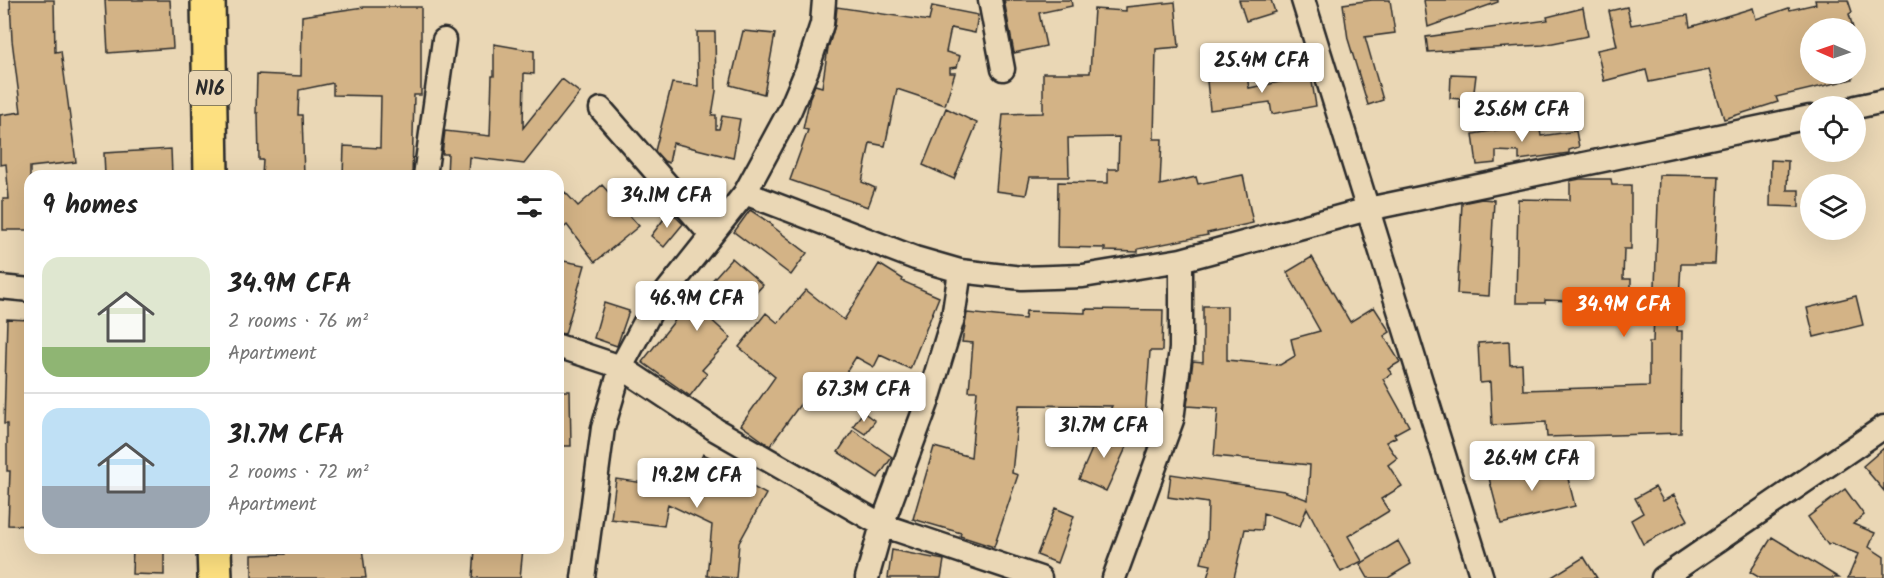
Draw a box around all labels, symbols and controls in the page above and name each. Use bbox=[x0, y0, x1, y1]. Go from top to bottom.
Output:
north arrow bbox=[1800, 18, 1866, 84]
map controls bbox=[1800, 18, 1866, 240]
pin: 25.4M CFA bbox=[1193, 43, 1331, 94]
text: 25.4M CFA bbox=[1214, 46, 1310, 78]
road number: N16 bbox=[189, 71, 231, 105]
pin: 25.6M CFA bbox=[1453, 92, 1591, 143]
text: 25.6M CFA bbox=[1474, 95, 1570, 127]
button: locate bbox=[1800, 96, 1866, 162]
button: layers bbox=[1800, 174, 1866, 240]
pin: 34.1M CFA bbox=[598, 178, 736, 229]
text: 34.1M CFA bbox=[621, 181, 713, 213]
text: 9 homes bbox=[42, 185, 138, 227]
icon: filters bbox=[513, 190, 546, 223]
text: 34.9M CFA bbox=[228, 264, 352, 306]
icon: home bbox=[90, 281, 162, 353]
pin: 46.9M CFA bbox=[628, 281, 766, 332]
text: 46.9M CFA bbox=[649, 284, 745, 316]
pin: 34.9M CFA bbox=[1555, 287, 1693, 338]
text: 34.9M CFA bbox=[1576, 290, 1672, 322]
text: 2 rooms · 76 m² bbox=[228, 306, 368, 338]
text: Apartment bbox=[228, 338, 317, 370]
pin: 67.3M CFA bbox=[795, 372, 933, 423]
text: 67.3M CFA bbox=[817, 375, 911, 407]
pin: 31.7M CFA bbox=[1035, 408, 1173, 459]
text: 31.7M CFA bbox=[1059, 411, 1149, 443]
text: 31.7M CFA bbox=[228, 415, 345, 457]
icon: home bbox=[90, 432, 162, 504]
pin: 26.4M CFA bbox=[1463, 441, 1601, 492]
text: 26.4M CFA bbox=[1484, 444, 1580, 476]
text: 2 rooms · 72 m² bbox=[228, 457, 369, 489]
pin: 19.2M CFA bbox=[628, 458, 766, 509]
text: 19.2M CFA bbox=[651, 461, 743, 493]
text: Apartment bbox=[228, 489, 317, 521]

